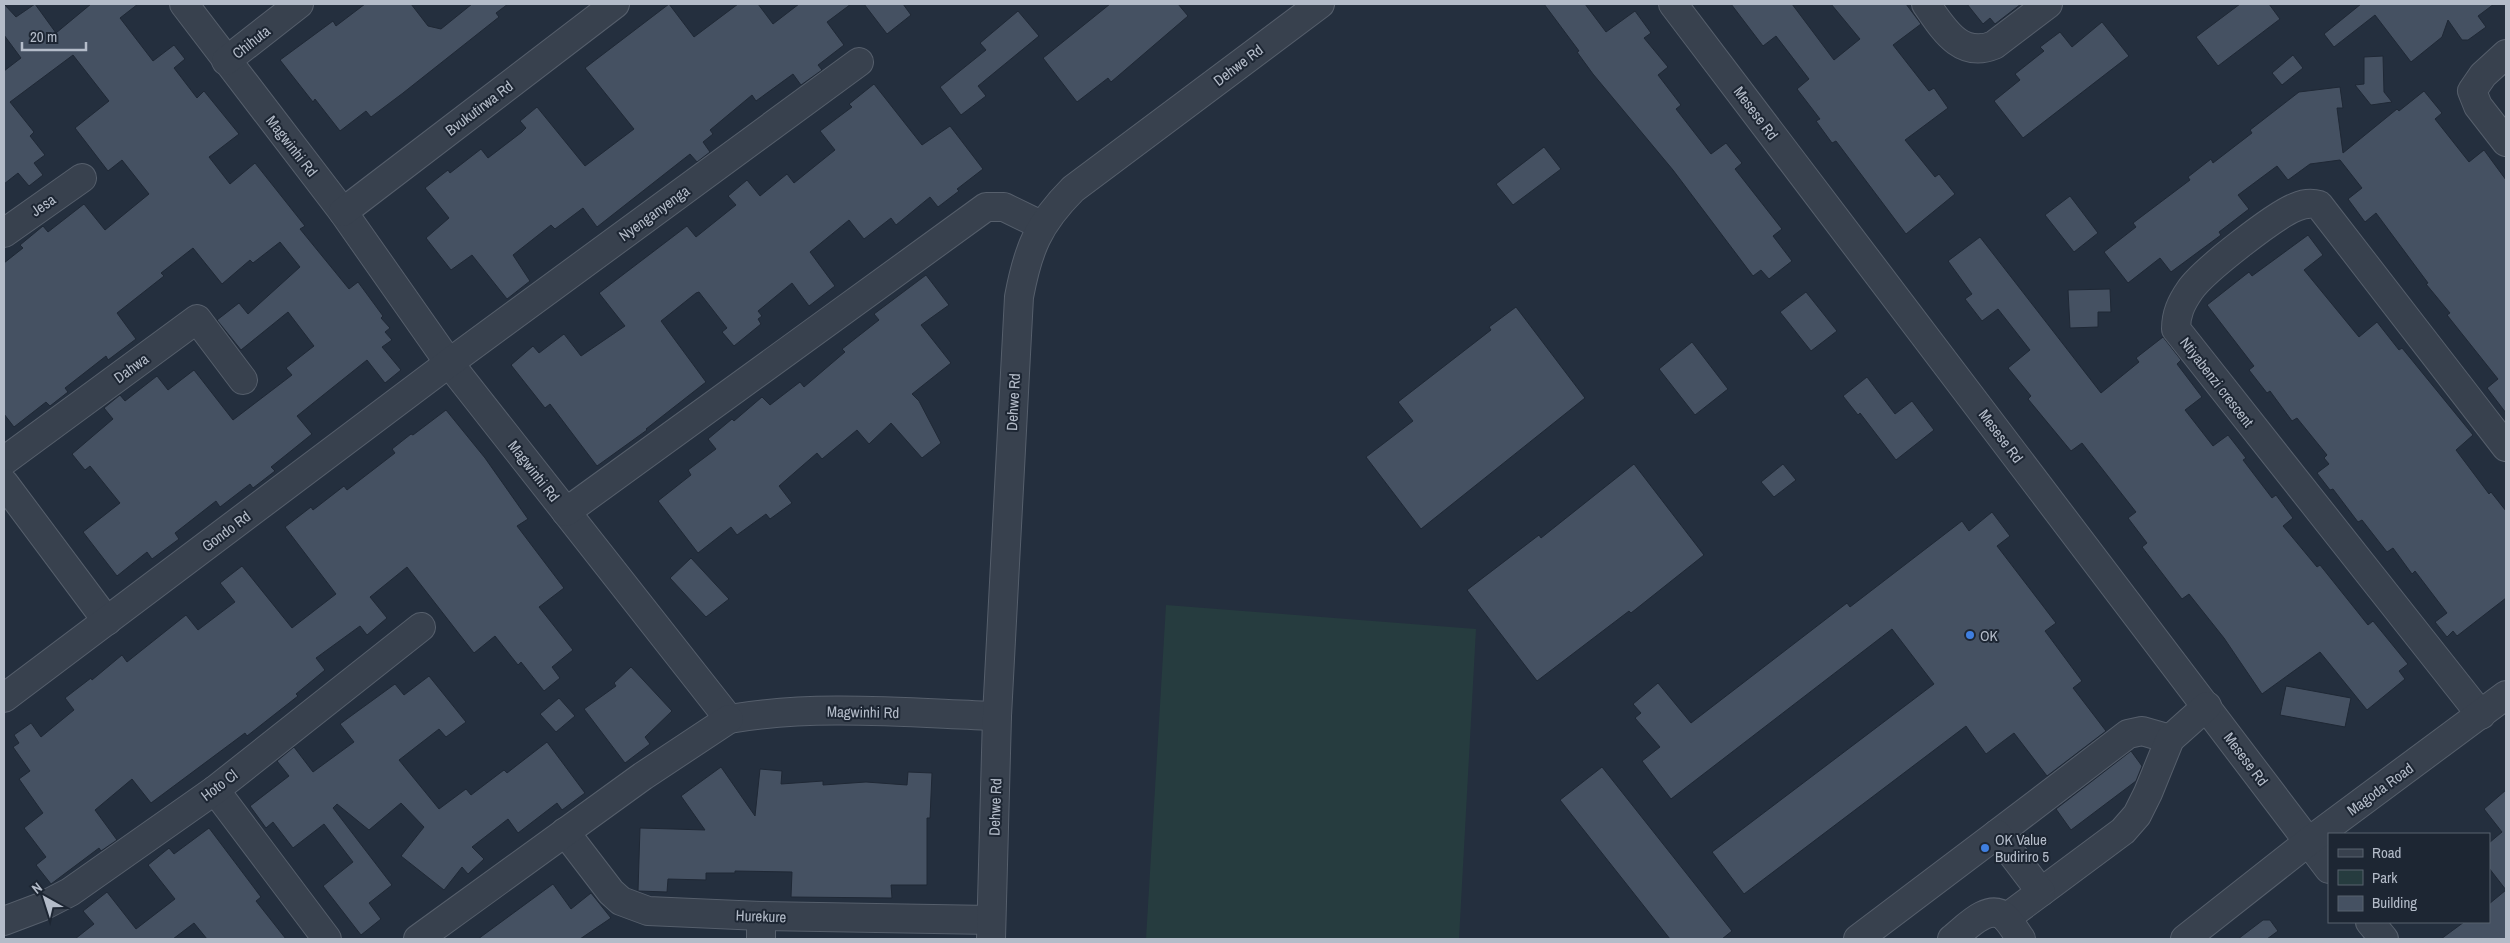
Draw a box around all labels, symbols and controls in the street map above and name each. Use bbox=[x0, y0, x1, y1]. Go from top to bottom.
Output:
scale bar bbox=[22, 20, 86, 52]
street label: Chihuta bbox=[228, 20, 275, 64]
text: 20 m bbox=[30, 26, 57, 47]
street label: Dehwe Rd bbox=[1209, 39, 1267, 91]
street label: Bvukutirwa Rd bbox=[441, 76, 517, 140]
street label: Mesese Rd bbox=[1729, 82, 1783, 144]
street label: Magwinhi Rd bbox=[261, 111, 323, 181]
street label: Nyenganyenga bbox=[614, 180, 694, 246]
street label: Jesa bbox=[26, 189, 60, 221]
street label: Ntiyabenzi crescent bbox=[2175, 333, 2259, 432]
street label: Dahwa bbox=[109, 348, 153, 388]
street label: Dehwe Rd bbox=[1001, 373, 1025, 431]
street label: Mesese Rd bbox=[1974, 405, 2028, 467]
street label: Magwinhi Rd bbox=[503, 436, 565, 506]
street label: Gondo Rd bbox=[197, 506, 255, 556]
place label: OK bbox=[1980, 625, 1999, 646]
marker: OK bbox=[1964, 629, 1976, 641]
street label: Magwinhi Rd bbox=[827, 701, 899, 723]
street label: Mesese Rd bbox=[2219, 728, 2273, 790]
street label: Magoda Road bbox=[2343, 758, 2417, 820]
street label: Hoto Cl bbox=[196, 764, 242, 806]
street label: Dehwe Rd bbox=[984, 778, 1006, 836]
place label: OK Value Budiriro 5 bbox=[1995, 829, 2049, 867]
legend bbox=[2328, 833, 2490, 923]
marker: OK Value Budiriro 5 bbox=[1979, 842, 1991, 854]
text: Road bbox=[2372, 842, 2401, 863]
text: Park bbox=[2372, 867, 2398, 888]
north arrow bbox=[20, 873, 70, 923]
text: N bbox=[28, 878, 46, 898]
text: Building bbox=[2372, 892, 2417, 913]
street label: Hurekure bbox=[735, 905, 787, 927]

